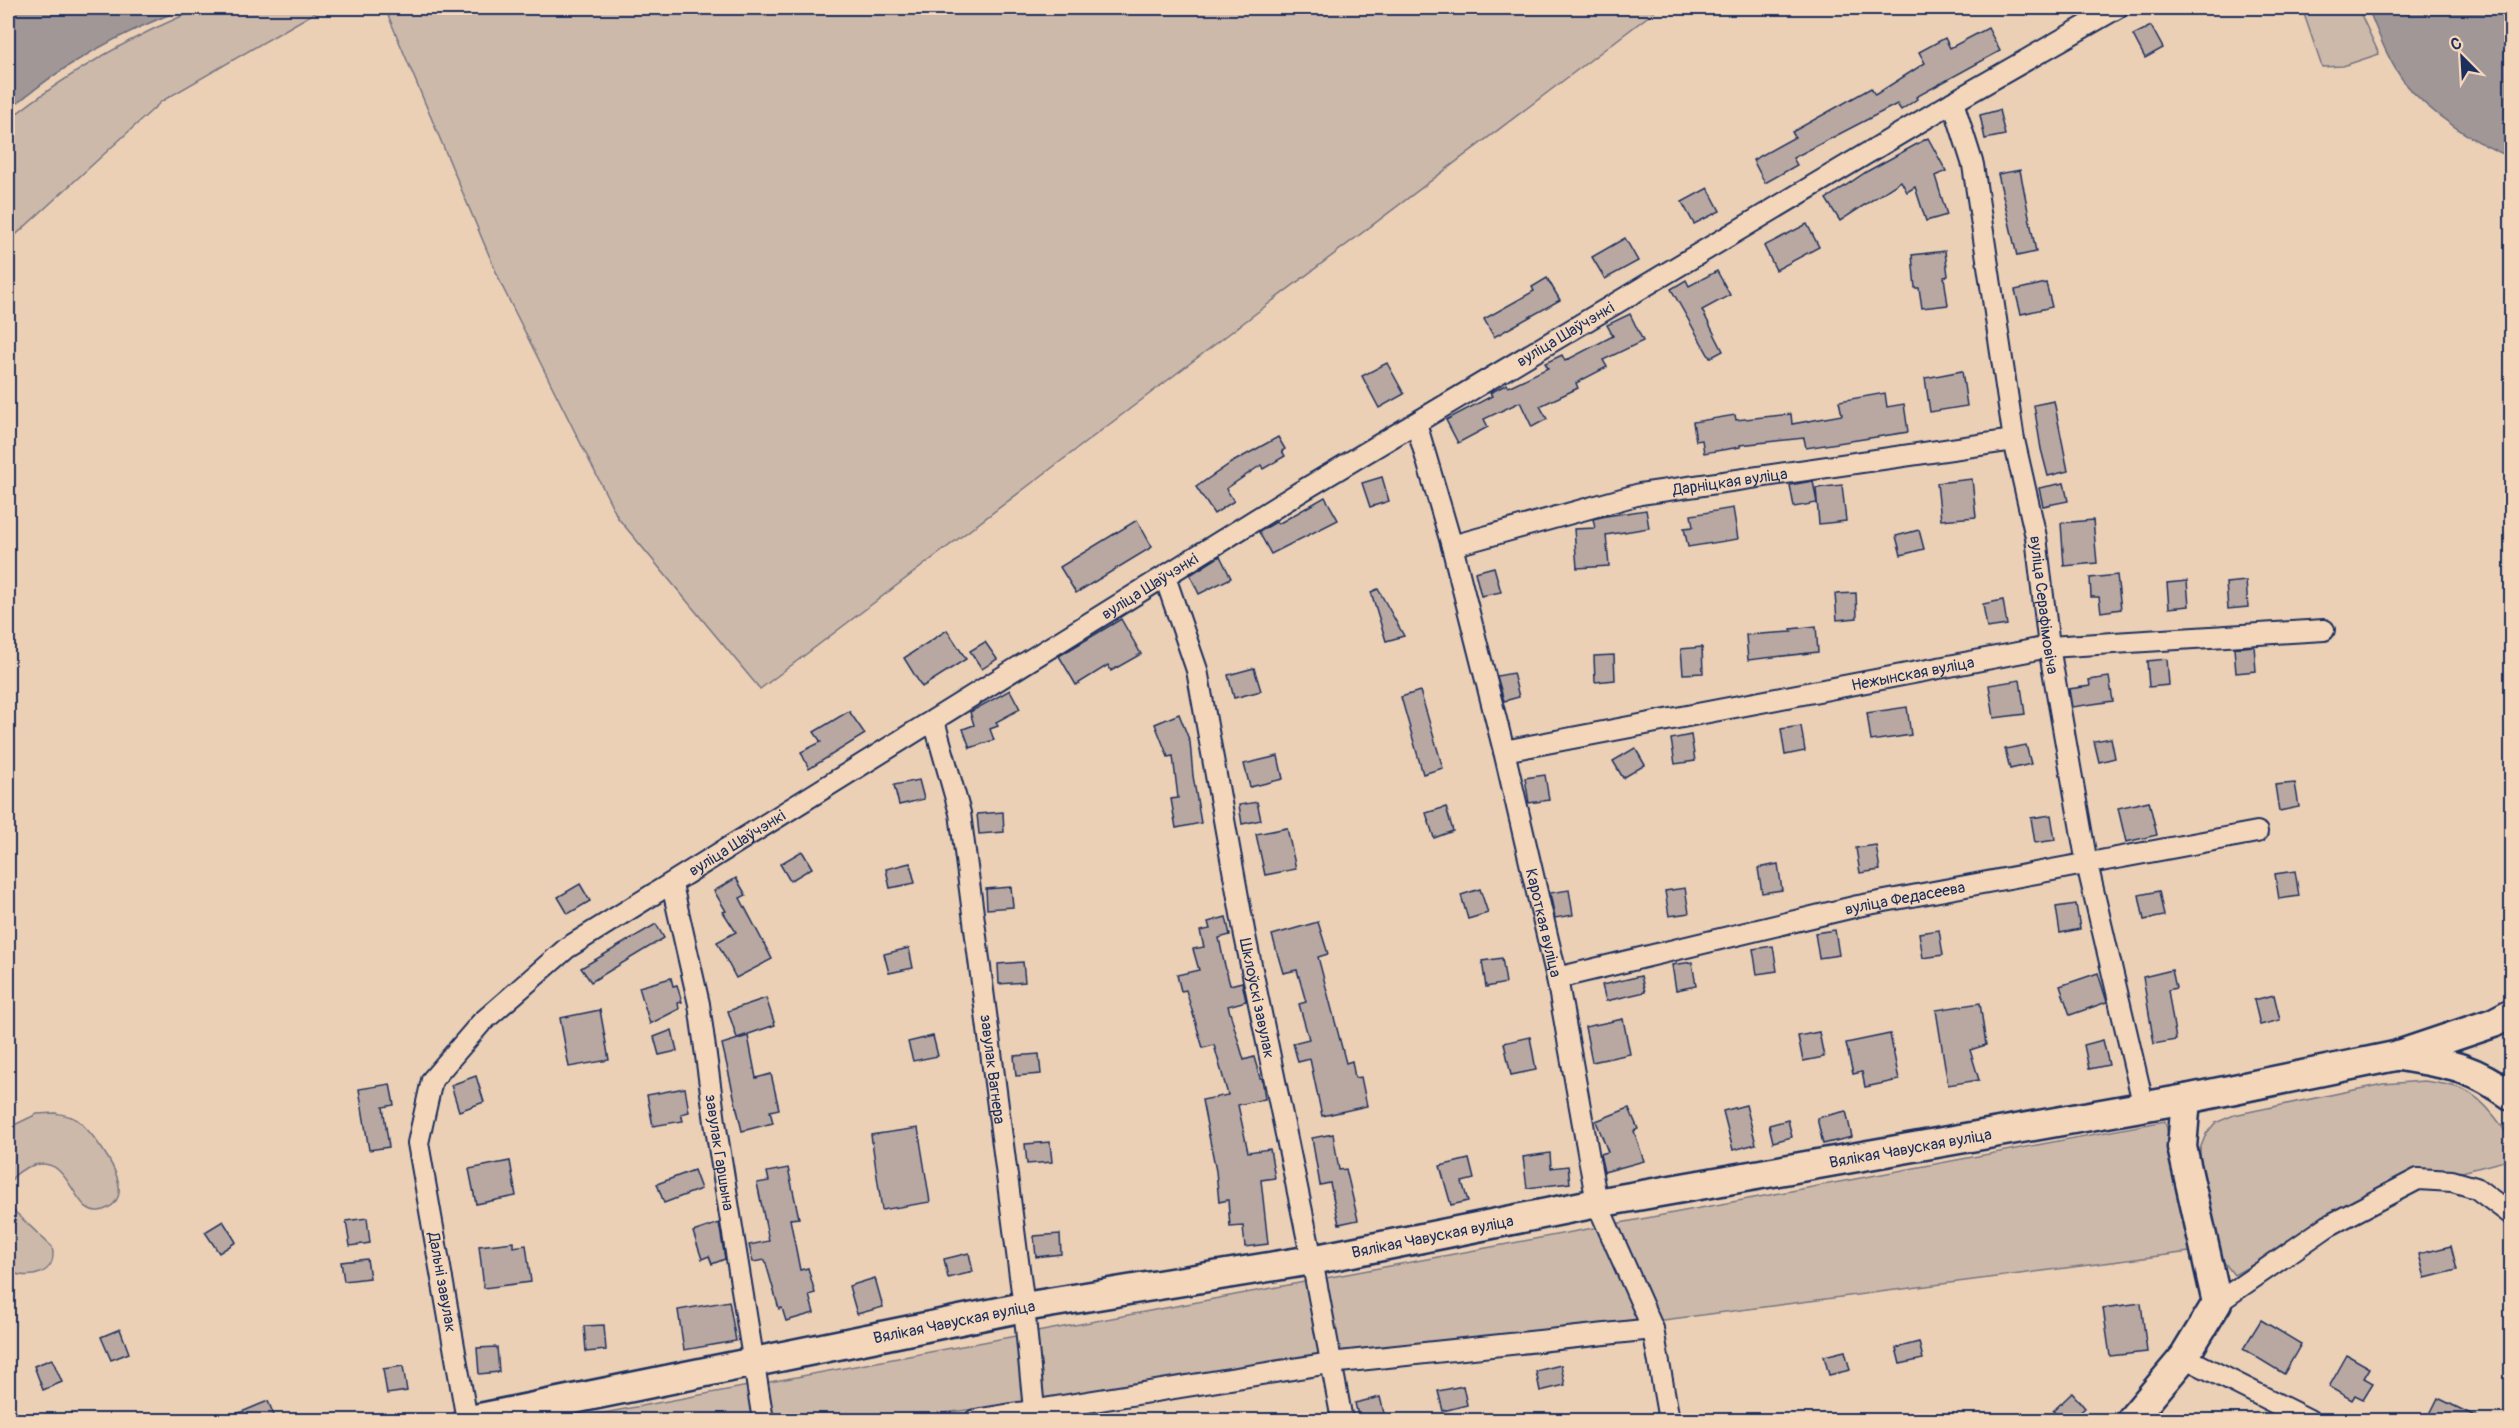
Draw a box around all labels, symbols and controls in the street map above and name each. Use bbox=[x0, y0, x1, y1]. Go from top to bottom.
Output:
north arrow bbox=[2432, 27, 2492, 87]
text: С bbox=[2448, 33, 2465, 55]
street label: вуліца Шаўчэнкі bbox=[1513, 298, 1618, 371]
street label: Дарніцкая вуліца bbox=[1670, 464, 1789, 500]
street label: вуліца Серафімовіча bbox=[2025, 535, 2063, 676]
street label: вуліца Шаўчэнкі bbox=[1098, 549, 1202, 624]
street label: Нежынская вуліца bbox=[1850, 652, 1976, 696]
street label: вуліца Шаўчэнкі bbox=[685, 806, 789, 881]
street label: Кароткая вуліца bbox=[1521, 867, 1565, 979]
street label: вуліца Федасеева bbox=[1843, 877, 1967, 920]
street label: Шклоўскі завулак bbox=[1235, 936, 1279, 1060]
street label: завулак Вагнера bbox=[975, 1013, 1009, 1125]
street label: завулак Гаршына bbox=[700, 1093, 738, 1212]
street label: Вялікая Чавуская вуліца bbox=[1828, 1124, 1993, 1173]
street label: Вялікая Чавуская вуліца bbox=[1350, 1211, 1515, 1263]
street label: Дальні завулак bbox=[423, 1230, 461, 1334]
street label: Вялікая Чавуская вуліца bbox=[872, 1296, 1037, 1349]

